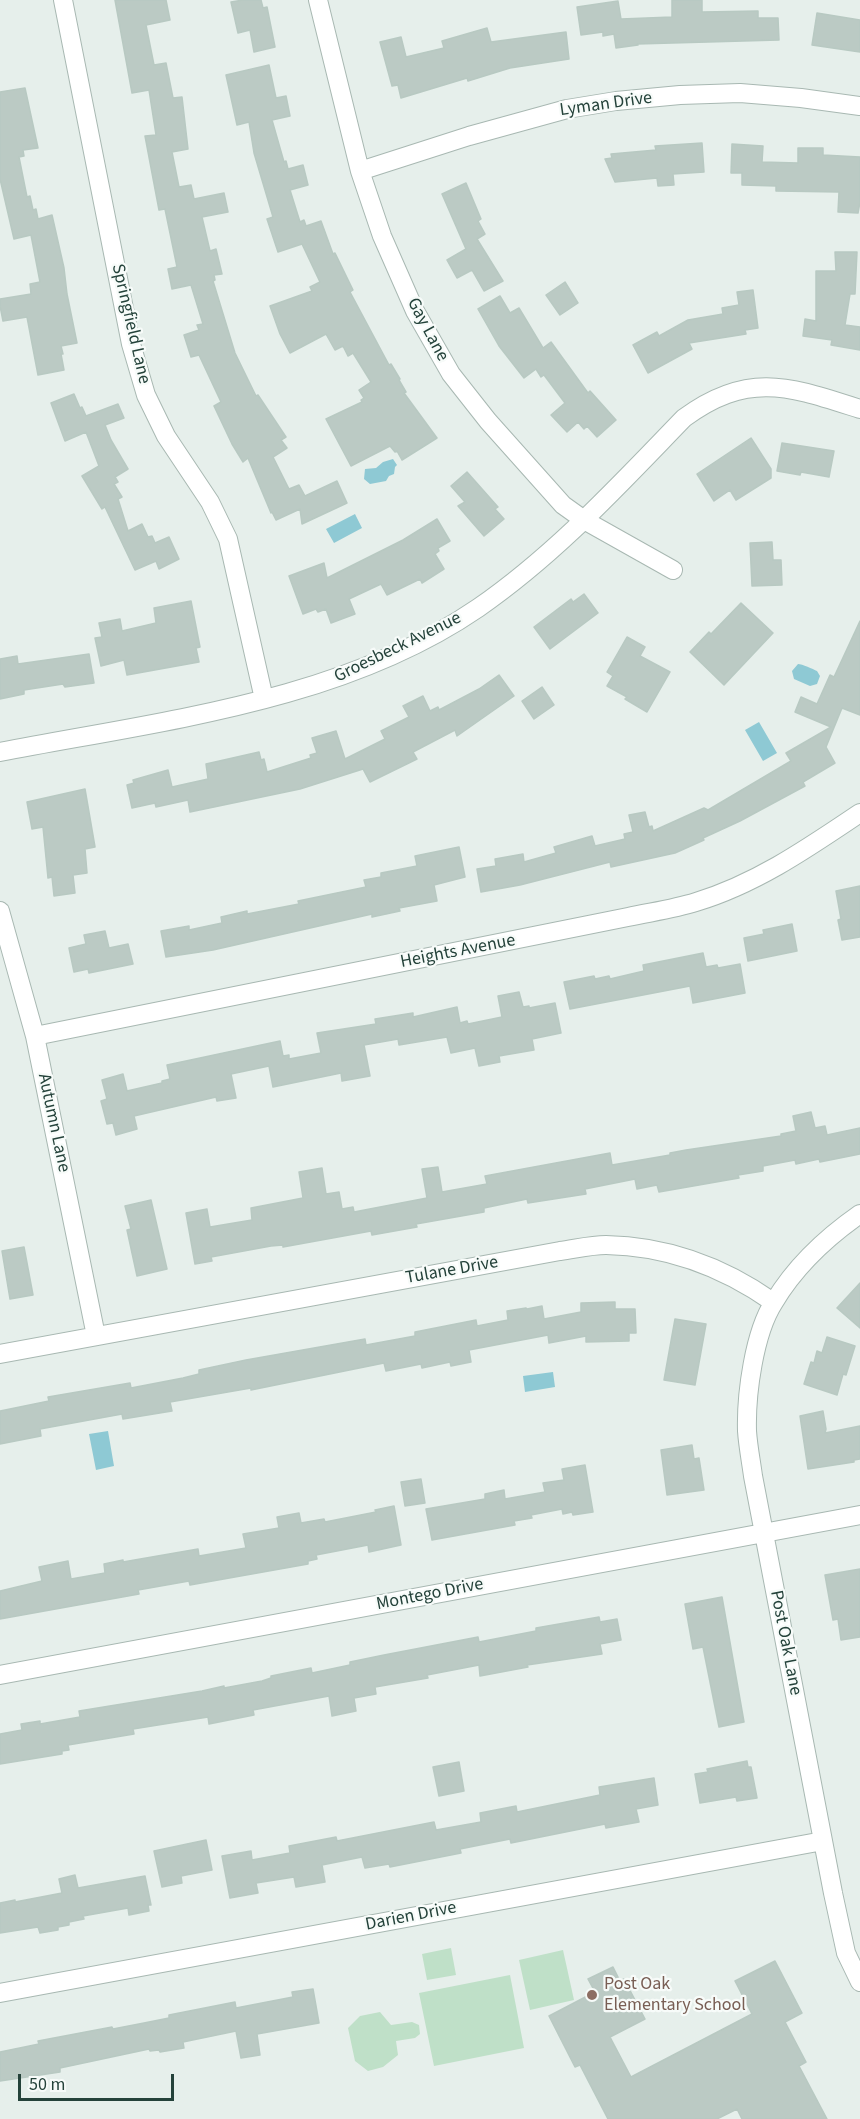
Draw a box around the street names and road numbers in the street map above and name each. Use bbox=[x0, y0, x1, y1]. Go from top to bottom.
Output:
street label: Lyman Drive bbox=[558, 88, 654, 122]
street label: Springfield Lane bbox=[106, 262, 154, 386]
street label: Gay Lane bbox=[401, 295, 453, 365]
street label: Groesbeck Avenue bbox=[331, 608, 465, 688]
street label: Heights Avenue bbox=[399, 930, 517, 974]
street label: Autumn Lane bbox=[32, 1072, 74, 1174]
street label: Tulane Drive bbox=[404, 1252, 500, 1290]
street label: Montego Drive bbox=[375, 1574, 485, 1616]
street label: Post Oak Lane bbox=[764, 1589, 806, 1697]
street label: Darien Drive bbox=[364, 1898, 458, 1936]

